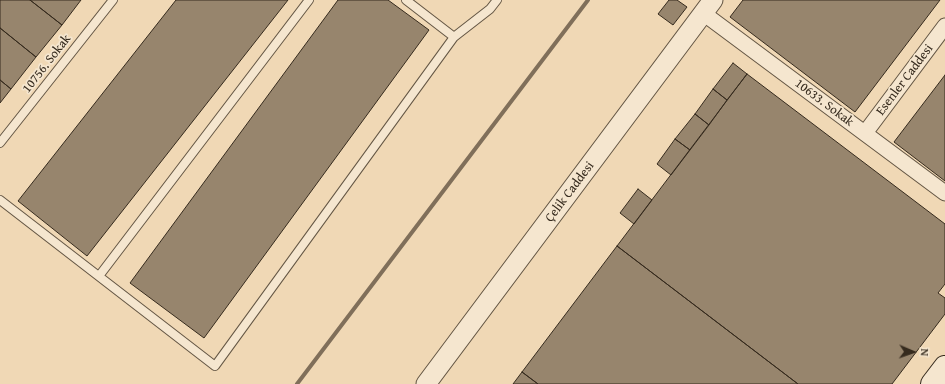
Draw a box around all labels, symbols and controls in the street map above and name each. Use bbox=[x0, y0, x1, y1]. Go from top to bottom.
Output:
street label: 10756. Sokak bbox=[19, 32, 75, 96]
street label: Esenler Caddesi bbox=[873, 41, 937, 119]
street label: 10633. Sokak bbox=[791, 76, 857, 130]
street label: Çelik Caddesi bbox=[542, 159, 598, 225]
north arrow bbox=[893, 332, 933, 372]
text: N bbox=[917, 348, 933, 356]

